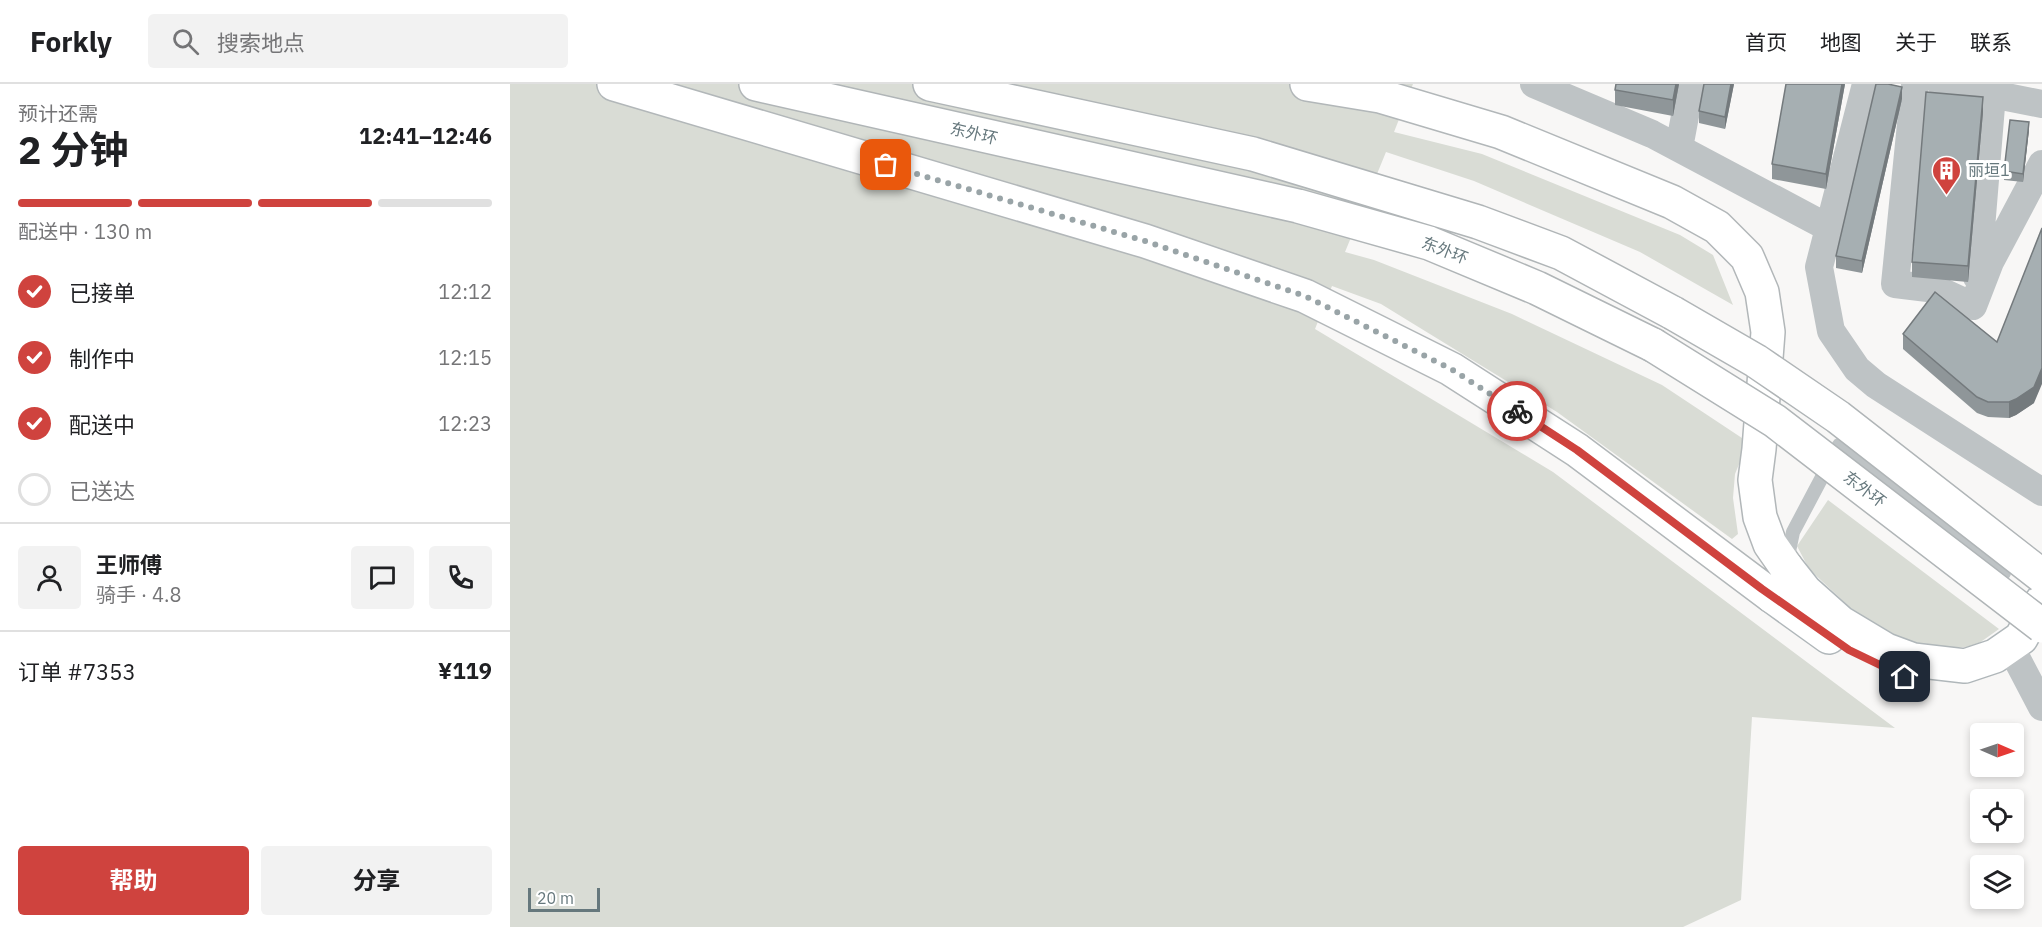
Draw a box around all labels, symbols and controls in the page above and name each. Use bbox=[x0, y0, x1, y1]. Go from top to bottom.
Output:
search box bbox=[148, 14, 568, 68]
text: Forkly bbox=[30, 23, 112, 60]
icon: search bbox=[169, 25, 202, 58]
text: 搜索地点 bbox=[217, 28, 305, 57]
text: 首页 bbox=[1745, 28, 1787, 56]
text: 地图 bbox=[1820, 28, 1862, 56]
text: 关于 bbox=[1895, 28, 1937, 56]
text: 联系 bbox=[1970, 28, 2012, 56]
text: 预计还需 bbox=[18, 100, 98, 127]
street label: 东外环 bbox=[948, 118, 1000, 148]
text: 12:41–12:46 bbox=[359, 121, 492, 150]
text: 2 分钟 bbox=[18, 124, 129, 175]
pin bbox=[860, 139, 911, 190]
icon: bag bbox=[869, 148, 902, 181]
building icon: 丽垣1 bbox=[1931, 154, 1963, 196]
place label: 丽垣1 bbox=[1968, 160, 2010, 180]
text: 配送中 · 130 m bbox=[18, 218, 152, 245]
street label: 东外环 bbox=[1419, 232, 1471, 268]
icon: check bbox=[18, 275, 51, 308]
text: 已接单 bbox=[69, 278, 135, 307]
text: 12:12 bbox=[438, 278, 492, 305]
icon: check bbox=[18, 341, 51, 374]
text: 制作中 bbox=[69, 344, 135, 373]
text: 12:15 bbox=[438, 344, 492, 371]
courier bbox=[1487, 381, 1547, 441]
icon: bike bbox=[1501, 395, 1534, 428]
icon: check bbox=[18, 407, 51, 440]
text: 配送中 bbox=[69, 410, 135, 439]
text: 12:23 bbox=[438, 410, 492, 437]
street label: 东外环 bbox=[1840, 467, 1890, 511]
text: 已送达 bbox=[69, 476, 135, 505]
button: person bbox=[18, 546, 81, 609]
button: chat bbox=[351, 546, 414, 609]
button: phone bbox=[429, 546, 492, 609]
text: 王师傅 bbox=[96, 550, 162, 579]
text: 骑手 · 4.8 bbox=[96, 581, 181, 608]
pin bbox=[1879, 651, 1930, 702]
text: ¥119 bbox=[438, 656, 492, 685]
text: 订单 #7353 bbox=[18, 657, 136, 686]
icon: home bbox=[1888, 660, 1921, 693]
north arrow bbox=[1970, 723, 2024, 777]
map controls bbox=[1970, 723, 2024, 909]
button: locate bbox=[1970, 789, 2024, 843]
button: 帮助 bbox=[18, 846, 249, 915]
button: 分享 bbox=[261, 846, 492, 915]
button: layers bbox=[1970, 855, 2024, 909]
scale bar bbox=[528, 885, 600, 912]
text: 20 m bbox=[537, 888, 574, 908]

